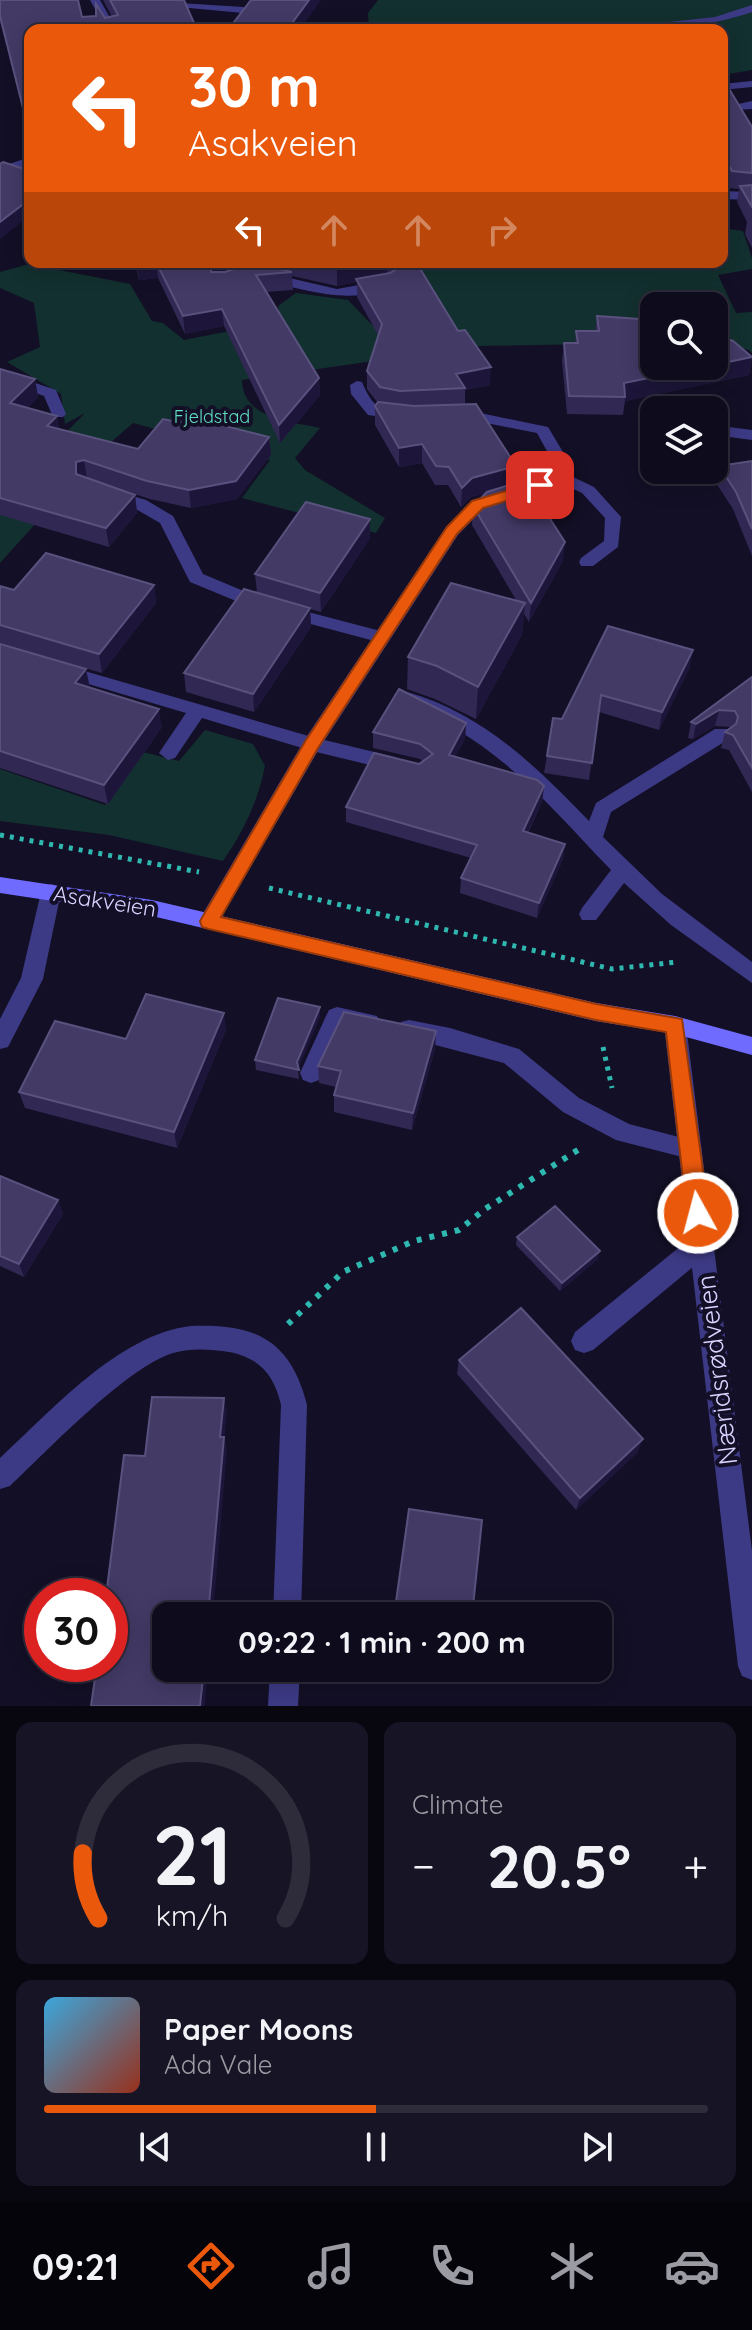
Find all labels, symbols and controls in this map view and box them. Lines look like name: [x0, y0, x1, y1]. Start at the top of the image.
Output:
text: 30 m: [188, 51, 320, 121]
icon: left: [56, 56, 160, 160]
text: Asakveien: [188, 120, 358, 165]
icon: left: [228, 208, 272, 252]
icon: ahead: [312, 208, 356, 252]
icon: ahead: [396, 208, 440, 252]
icon: right: [480, 208, 524, 252]
map controls: [640, 292, 728, 484]
button: search: [640, 292, 728, 380]
button: layers: [640, 396, 728, 484]
park label: Fjeldstad: [174, 405, 250, 428]
pin: [506, 451, 574, 519]
icon: arrive: [518, 463, 562, 507]
street label: Asakveien: [52, 879, 158, 923]
position arrow: [656, 1171, 740, 1255]
street label: Næridsrødveien: [688, 1273, 745, 1467]
speed limit sign: 30: [24, 1578, 128, 1682]
text: 09:22 · 1 min · 200 m: [238, 1623, 526, 1661]
text: Climate: [412, 1788, 503, 1821]
text: 21: [152, 1802, 232, 1906]
text: 20.5°: [487, 1828, 631, 1903]
text: −: [412, 1838, 435, 1893]
text: +: [683, 1838, 708, 1893]
text: km/h: [156, 1897, 228, 1933]
text: Paper Moons: [164, 2010, 353, 2048]
text: Ada Vale: [164, 2048, 273, 2081]
icon: previous: [133, 2125, 177, 2169]
icon: pause: [354, 2125, 398, 2169]
icon: next: [575, 2125, 619, 2169]
icon: directions: [183, 2238, 239, 2294]
icon: music: [303, 2238, 359, 2294]
icon: phone: [424, 2238, 480, 2294]
icon: climate: [544, 2238, 600, 2294]
icon: car: [664, 2238, 720, 2294]
text: 09:21: [32, 2244, 119, 2289]

